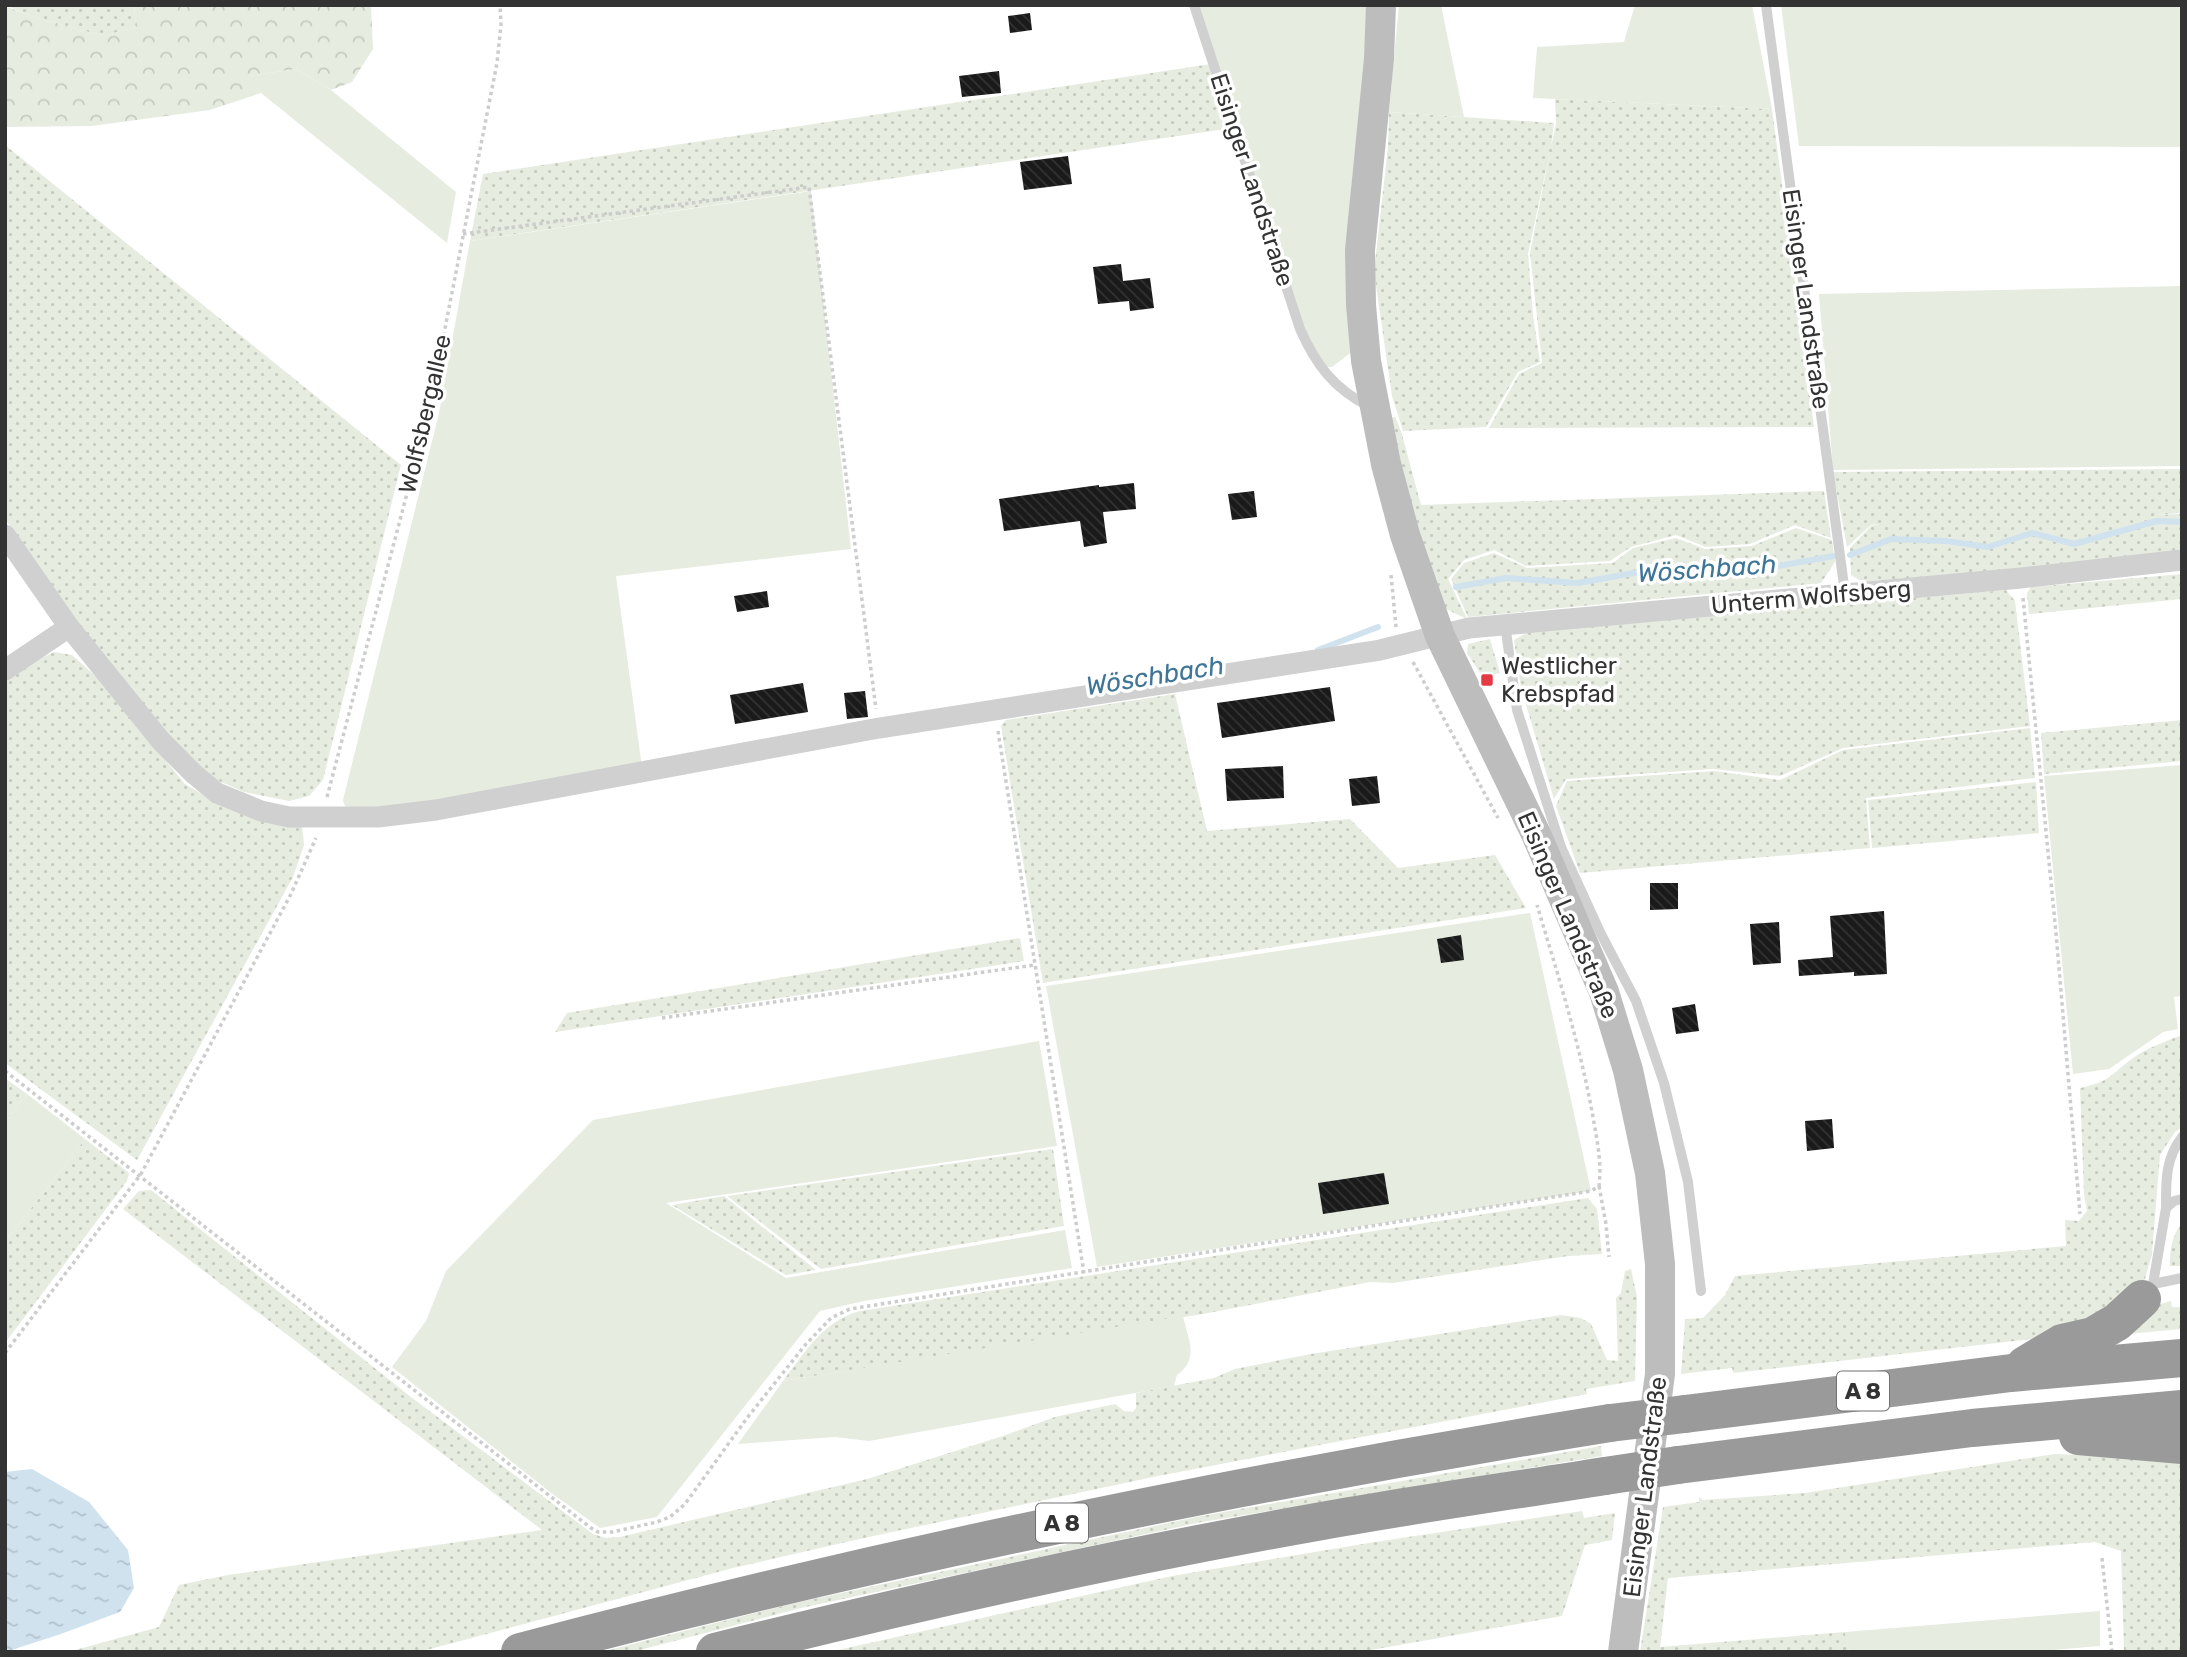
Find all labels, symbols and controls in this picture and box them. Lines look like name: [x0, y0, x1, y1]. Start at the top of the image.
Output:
street label: Eisinger Landstraße: [1204, 70, 1300, 290]
street label: Eisinger Landstraße: [1777, 187, 1835, 411]
street label: Wolfsbergallee: [393, 332, 457, 496]
water label: Wöschbach: [1636, 549, 1778, 589]
street label: Unterm Wolfsberg: [1710, 574, 1912, 620]
water label: Wöschbach: [1084, 650, 1226, 702]
place label: Westlicher Krebspfad: [1501, 652, 1617, 708]
marker: Westlicher Krebspfad: [1479, 672, 1495, 688]
street label: Eisinger Landstraße: [1512, 807, 1624, 1023]
road number: A 8: [1837, 1372, 1889, 1410]
street label: Eisinger Landstraße: [1618, 1375, 1672, 1599]
road number: A 8: [1036, 1504, 1088, 1542]

